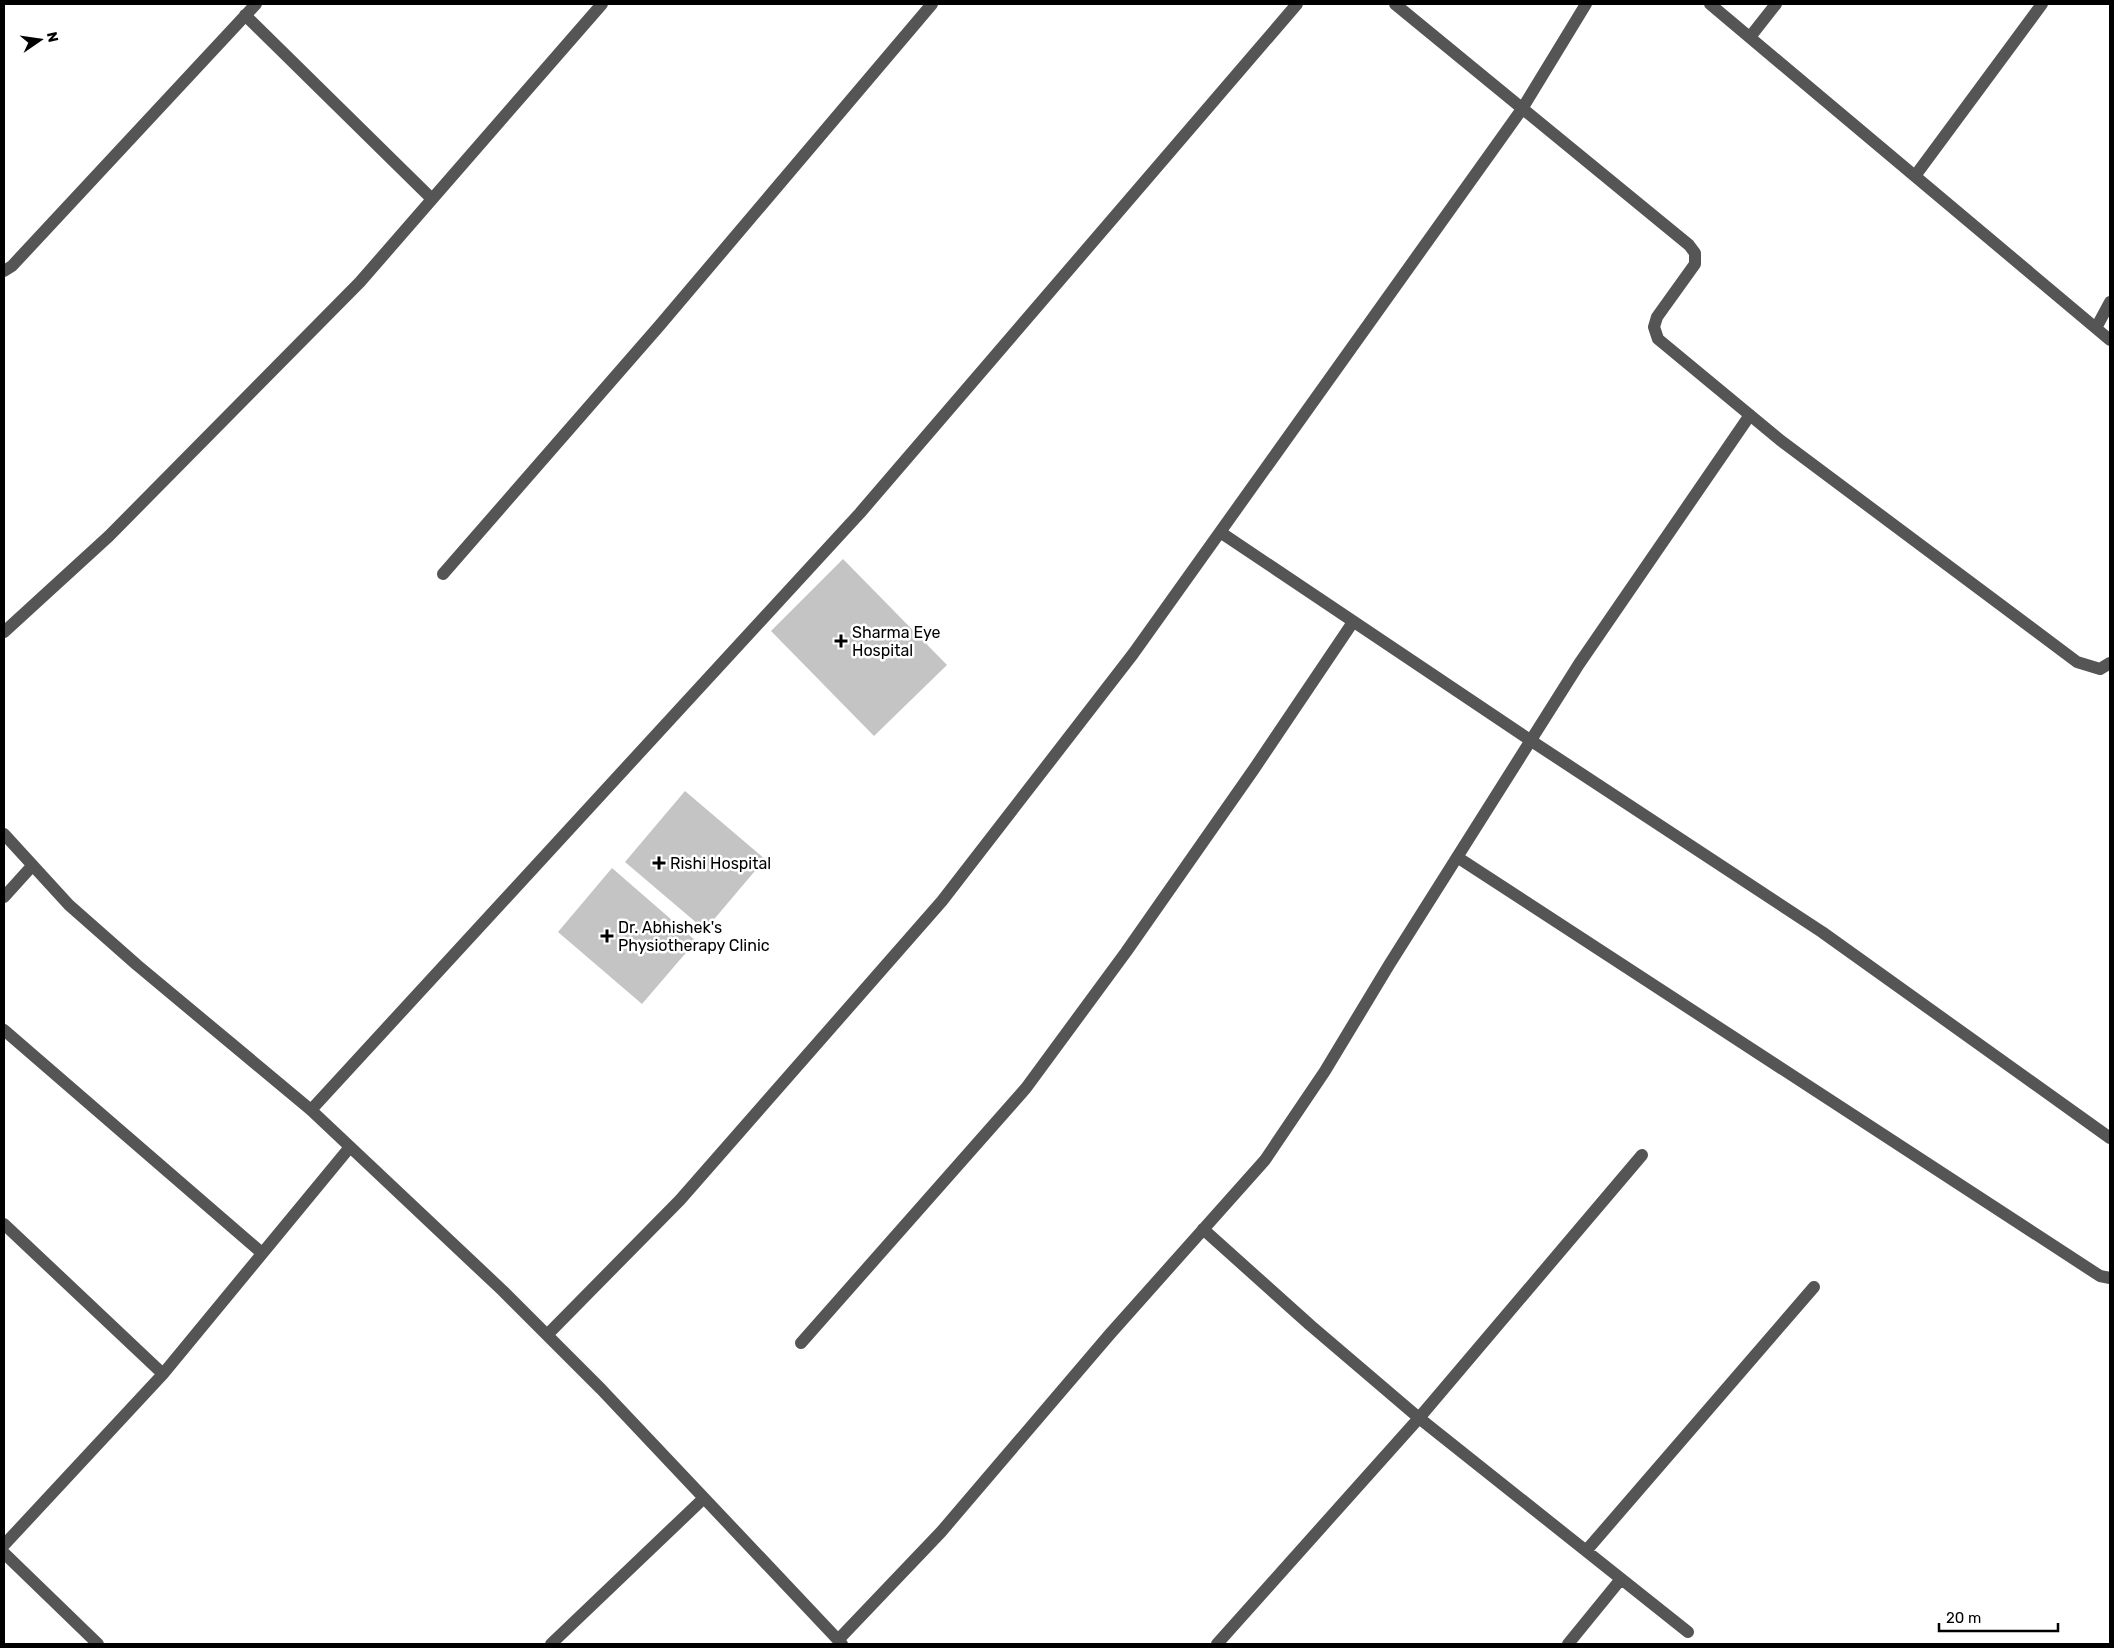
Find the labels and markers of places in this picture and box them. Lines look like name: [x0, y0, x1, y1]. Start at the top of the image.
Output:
place label: Sharma Eye Hospital: [852, 623, 941, 660]
marker: Sharma Eye Hospital: [834, 634, 848, 648]
place label: Rishi Hospital: [670, 854, 771, 873]
marker: Rishi Hospital: [652, 856, 666, 870]
place label: Dr. Abhishek's Physiotherapy Clinic: [618, 918, 770, 955]
marker: Dr. Abhishek's Physiotherapy Clinic: [600, 929, 614, 943]

